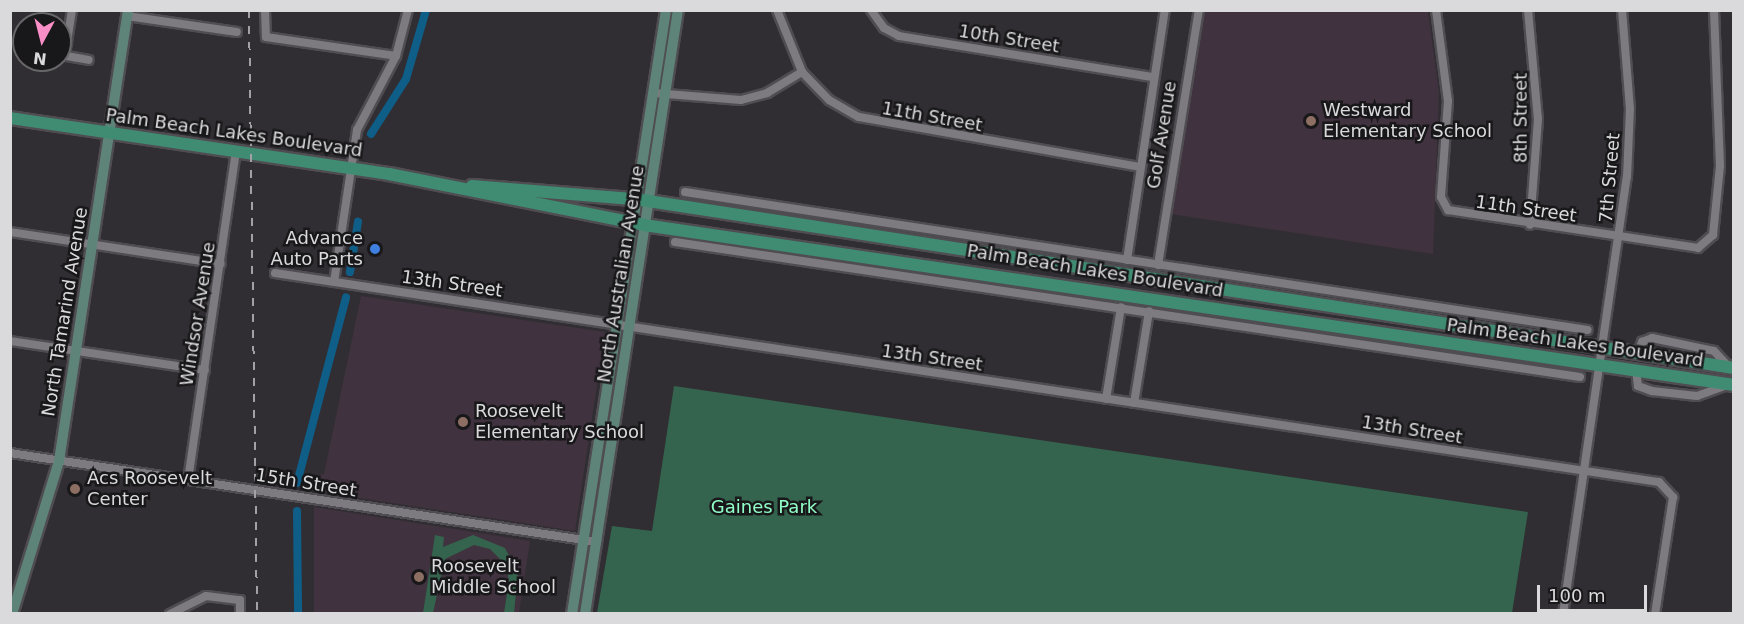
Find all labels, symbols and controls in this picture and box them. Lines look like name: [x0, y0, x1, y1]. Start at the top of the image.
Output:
north arrow: [12, 12, 72, 72]
street label: 10th Street: [957, 20, 1061, 58]
text: N: [32, 48, 48, 69]
street label: 8th Street: [1510, 73, 1532, 163]
street label: Golf Avenue: [1143, 80, 1181, 190]
street label: 11th Street: [880, 98, 984, 136]
place label: Westward Elementary School: [1323, 100, 1492, 142]
street label: Palm Beach Lakes Boulevard: [104, 104, 364, 162]
marker: Westward Elementary School: [1304, 114, 1318, 128]
street label: 7th Street: [1595, 132, 1625, 224]
street label: North Australian Avenue: [593, 164, 649, 384]
street label: 11th Street: [1474, 191, 1578, 227]
street label: North Tamarind Avenue: [38, 206, 92, 418]
place label: Advance Auto Parts: [271, 228, 363, 270]
street label: Windsor Avenue: [176, 240, 220, 388]
street label: Palm Beach Lakes Boulevard: [965, 240, 1225, 302]
marker: Advance Auto Parts: [368, 242, 382, 256]
street label: 13th Street: [400, 266, 504, 302]
street label: Palm Beach Lakes Boulevard: [1445, 314, 1705, 372]
street label: 13th Street: [880, 340, 984, 376]
place label: Roosevelt Elementary School: [475, 401, 644, 444]
street label: 13th Street: [1360, 411, 1464, 449]
marker: Roosevelt Elementary School: [456, 415, 470, 429]
street label: 15th Street: [254, 464, 358, 502]
place label: Acs Roosevelt Center: [87, 468, 212, 510]
marker: Acs Roosevelt Center: [68, 482, 82, 496]
park label: Gaines Park: [711, 496, 817, 518]
place label: Roosevelt Middle School: [431, 556, 556, 598]
marker: Roosevelt Middle School: [412, 570, 426, 584]
scale bar: [1540, 573, 1650, 611]
text: 100 m: [1548, 585, 1606, 606]

